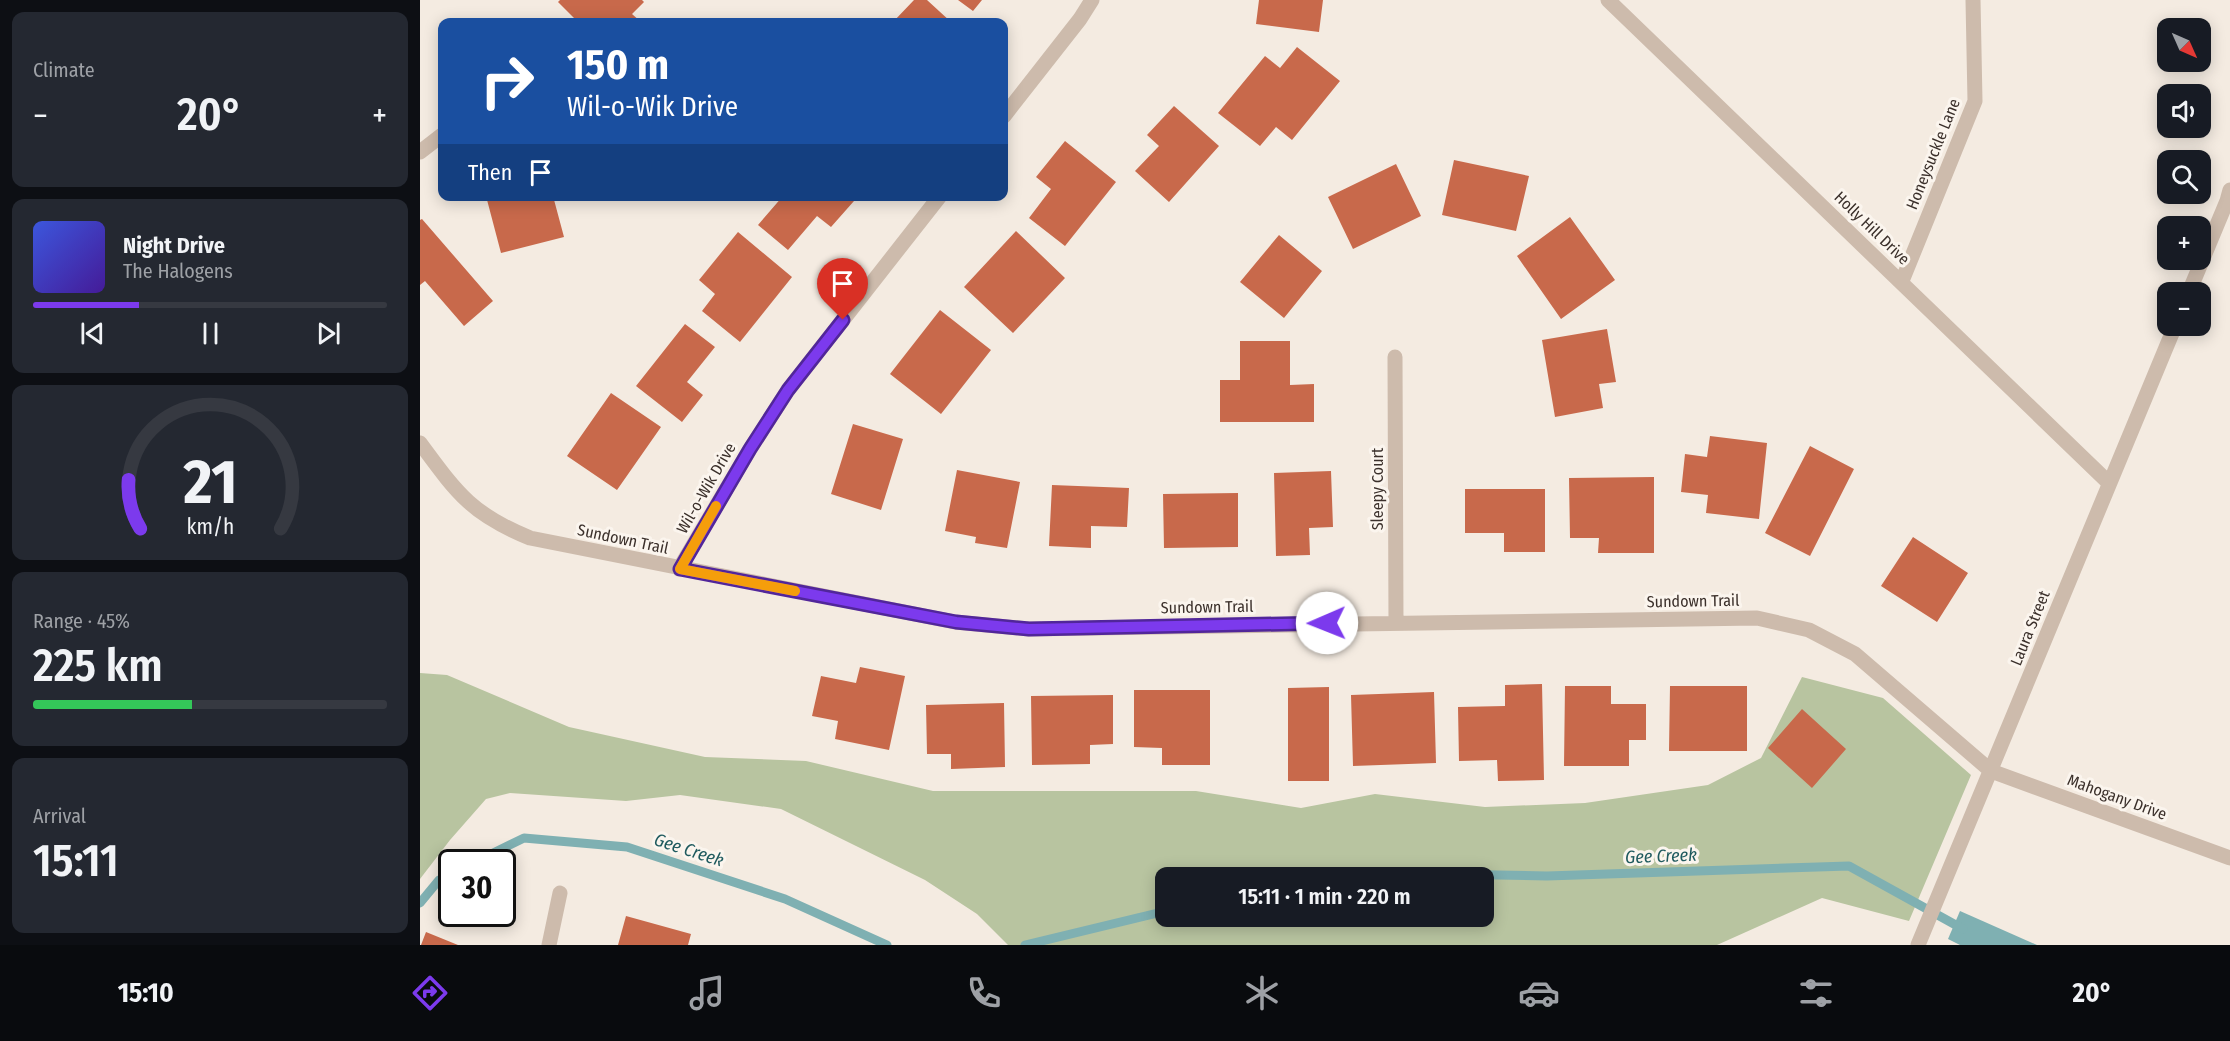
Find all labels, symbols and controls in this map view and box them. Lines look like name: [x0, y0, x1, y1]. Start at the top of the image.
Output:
north arrow: [2157, 18, 2211, 72]
map controls: [2157, 18, 2211, 336]
text: 150 m: [567, 40, 669, 90]
icon: right: [468, 42, 546, 120]
text: Climate: [33, 58, 95, 82]
button: sound: [2157, 84, 2211, 138]
text: 20°: [177, 88, 243, 142]
text: Wil-o-Wik Drive: [567, 91, 738, 123]
text: −: [33, 96, 48, 136]
text: +: [372, 96, 387, 136]
street label: Honeysuckle Lane: [1902, 96, 1964, 212]
button: search: [2157, 150, 2211, 204]
icon: arrive: [524, 156, 557, 189]
text: Then: [468, 159, 512, 186]
street label: Holly Hill Drive: [1830, 187, 1914, 269]
button: +: [2157, 216, 2211, 270]
text: Night Drive: [123, 232, 225, 259]
pin: [817, 258, 868, 320]
text: The Halogens: [123, 259, 233, 283]
icon: arrive: [826, 267, 859, 300]
button: −: [2157, 282, 2211, 336]
icon: previous: [76, 317, 109, 350]
icon: pause: [194, 317, 227, 350]
icon: next: [312, 317, 345, 350]
street label: Wil-o-Wik Drive: [672, 439, 740, 537]
text: 21: [182, 446, 237, 521]
street label: Sleepy Court: [1368, 447, 1387, 530]
text: km/h: [186, 515, 234, 541]
street label: Sundown Trail: [576, 520, 670, 558]
street label: Laura Street: [2006, 587, 2054, 668]
position arrow: [1295, 591, 1359, 655]
street label: Sundown Trail: [1647, 591, 1739, 611]
street label: Sundown Trail: [1161, 597, 1253, 617]
text: Range · 45%: [33, 609, 130, 633]
text: 225 km: [33, 639, 163, 693]
street label: Mahogany Drive: [2065, 770, 2169, 824]
text: Arrival: [33, 804, 86, 828]
water label: Gee Creek: [651, 828, 727, 872]
text: 15:11: [33, 834, 119, 888]
water label: Gee Creek: [1625, 844, 1697, 868]
speed limit sign: 30: [438, 849, 516, 927]
text: 15:11 · 1 min · 220 m: [1238, 883, 1411, 910]
icon: directions: [409, 972, 451, 1014]
icon: music: [686, 972, 728, 1014]
icon: phone: [963, 972, 1005, 1014]
icon: climate: [1241, 972, 1283, 1014]
icon: car: [1518, 972, 1560, 1014]
icon: filters: [1795, 972, 1837, 1014]
text: 15:10: [118, 977, 174, 1009]
text: 20°: [2072, 977, 2112, 1009]

